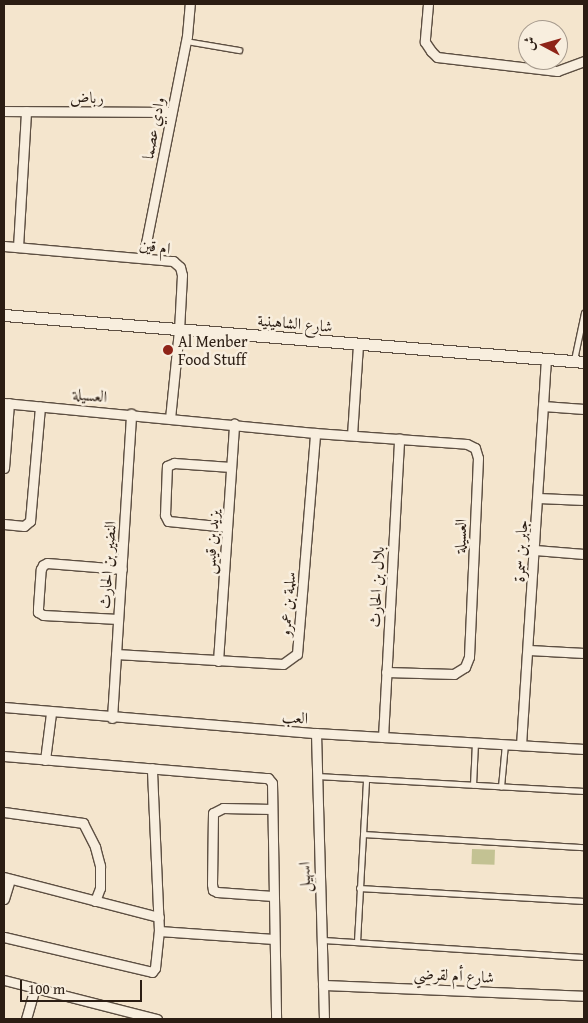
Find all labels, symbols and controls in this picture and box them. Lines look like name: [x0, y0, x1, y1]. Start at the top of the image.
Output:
north arrow: [518, 20, 568, 70]
text: ش: [518, 36, 540, 51]
street label: رباض: [70, 87, 104, 107]
street label: وادي عصما: [138, 95, 168, 161]
street label: ام قين: [138, 234, 172, 258]
street label: شارع الشاهينية: [257, 310, 333, 336]
place label: Al Menber Food Stuff: [178, 331, 248, 369]
marker: Al Menber Food Stuff: [162, 344, 174, 356]
street label: العسيلة: [72, 384, 108, 406]
street label: يزيد بن قيس: [199, 509, 223, 575]
street label: العسيلة: [450, 518, 470, 554]
street label: جابر بن سمرة: [509, 519, 531, 583]
street label: النضير بن الحارث: [94, 520, 120, 610]
street label: بلال بن الحارث: [364, 546, 388, 628]
street label: سلمة بن عمرو: [275, 571, 299, 637]
street label: العب: [281, 707, 309, 727]
street label: اسهيل: [294, 862, 314, 892]
street label: شارع أم لقرضي: [413, 963, 495, 987]
scale bar: [22, 970, 145, 1002]
text: 100 m: [28, 978, 65, 999]

